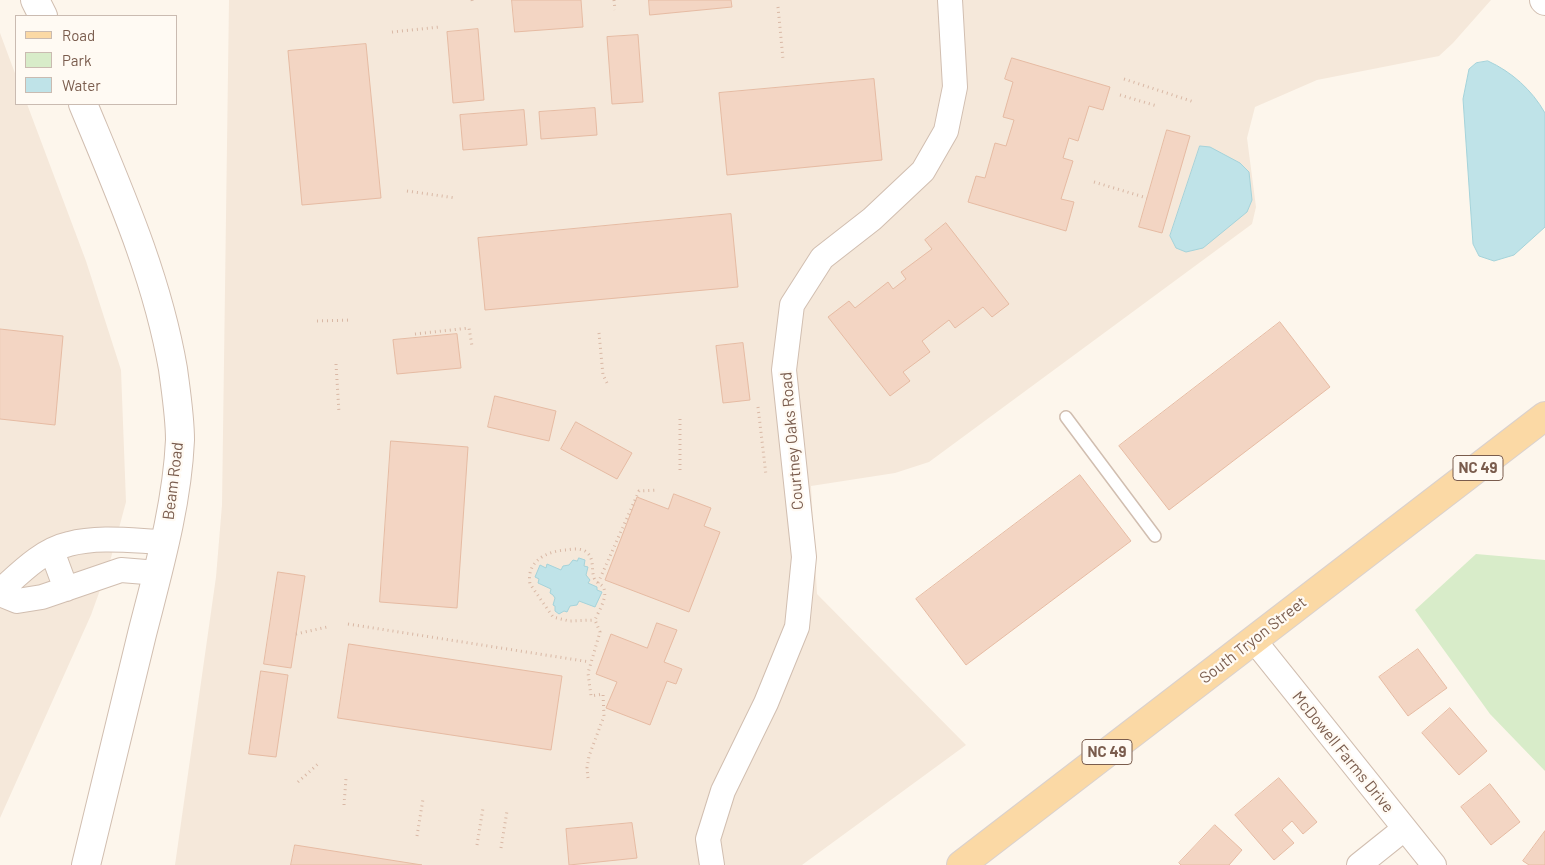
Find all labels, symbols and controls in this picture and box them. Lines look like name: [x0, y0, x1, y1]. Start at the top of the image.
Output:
legend: [15, 15, 178, 105]
text: Road: [62, 26, 95, 44]
text: Park: [62, 51, 91, 69]
text: Water: [62, 76, 101, 94]
street label: Courtney Oaks Road: [776, 371, 808, 511]
street label: Beam Road: [159, 441, 187, 521]
road number: NC 49: [1453, 456, 1503, 480]
street label: South Tryon Street: [1196, 592, 1310, 688]
street label: McDowell Farms Drive: [1288, 687, 1398, 817]
road number: NC 49: [1082, 740, 1132, 764]

